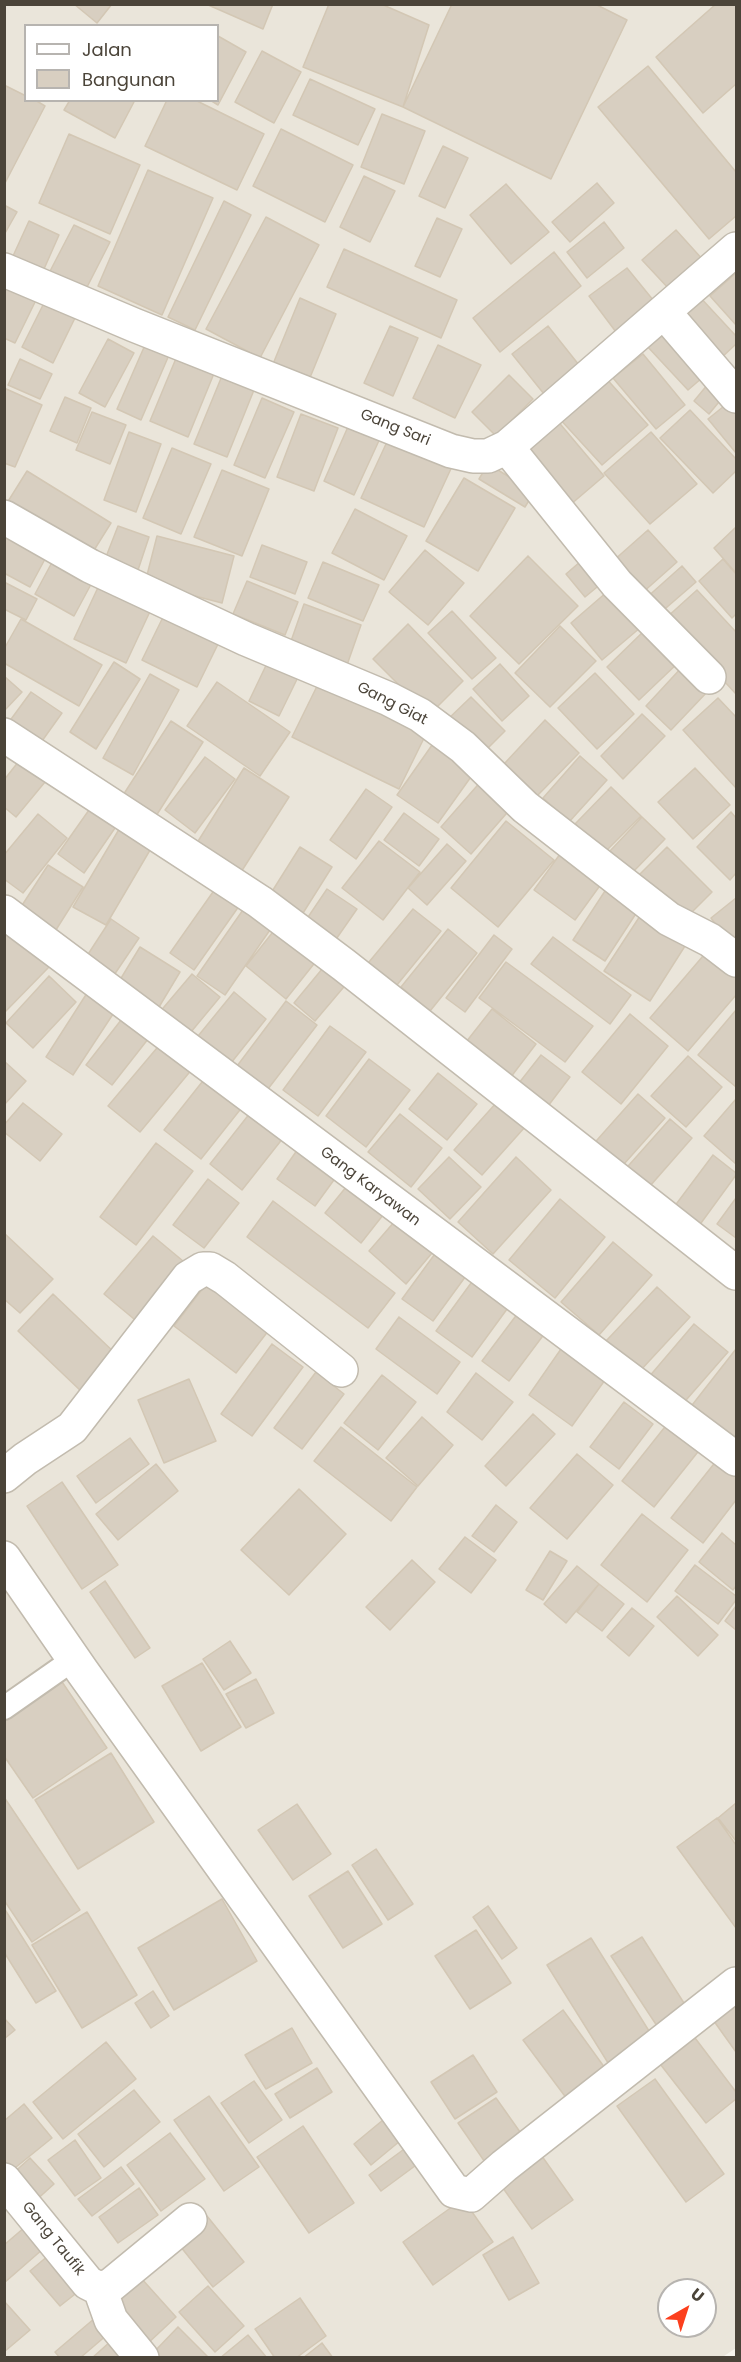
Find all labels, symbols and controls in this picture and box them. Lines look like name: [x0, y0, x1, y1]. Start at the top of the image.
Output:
legend: [24, 24, 219, 102]
text: Jalan: [82, 37, 132, 62]
text: Bangunan: [82, 67, 176, 92]
street label: Gang Sari: [357, 406, 433, 450]
street label: Gang Giat: [354, 679, 430, 729]
street label: Gang Karyawan: [316, 1143, 424, 1231]
street label: Gang Taufik: [18, 2198, 88, 2280]
north arrow: [657, 2278, 717, 2338]
text: U: [686, 2283, 709, 2308]

